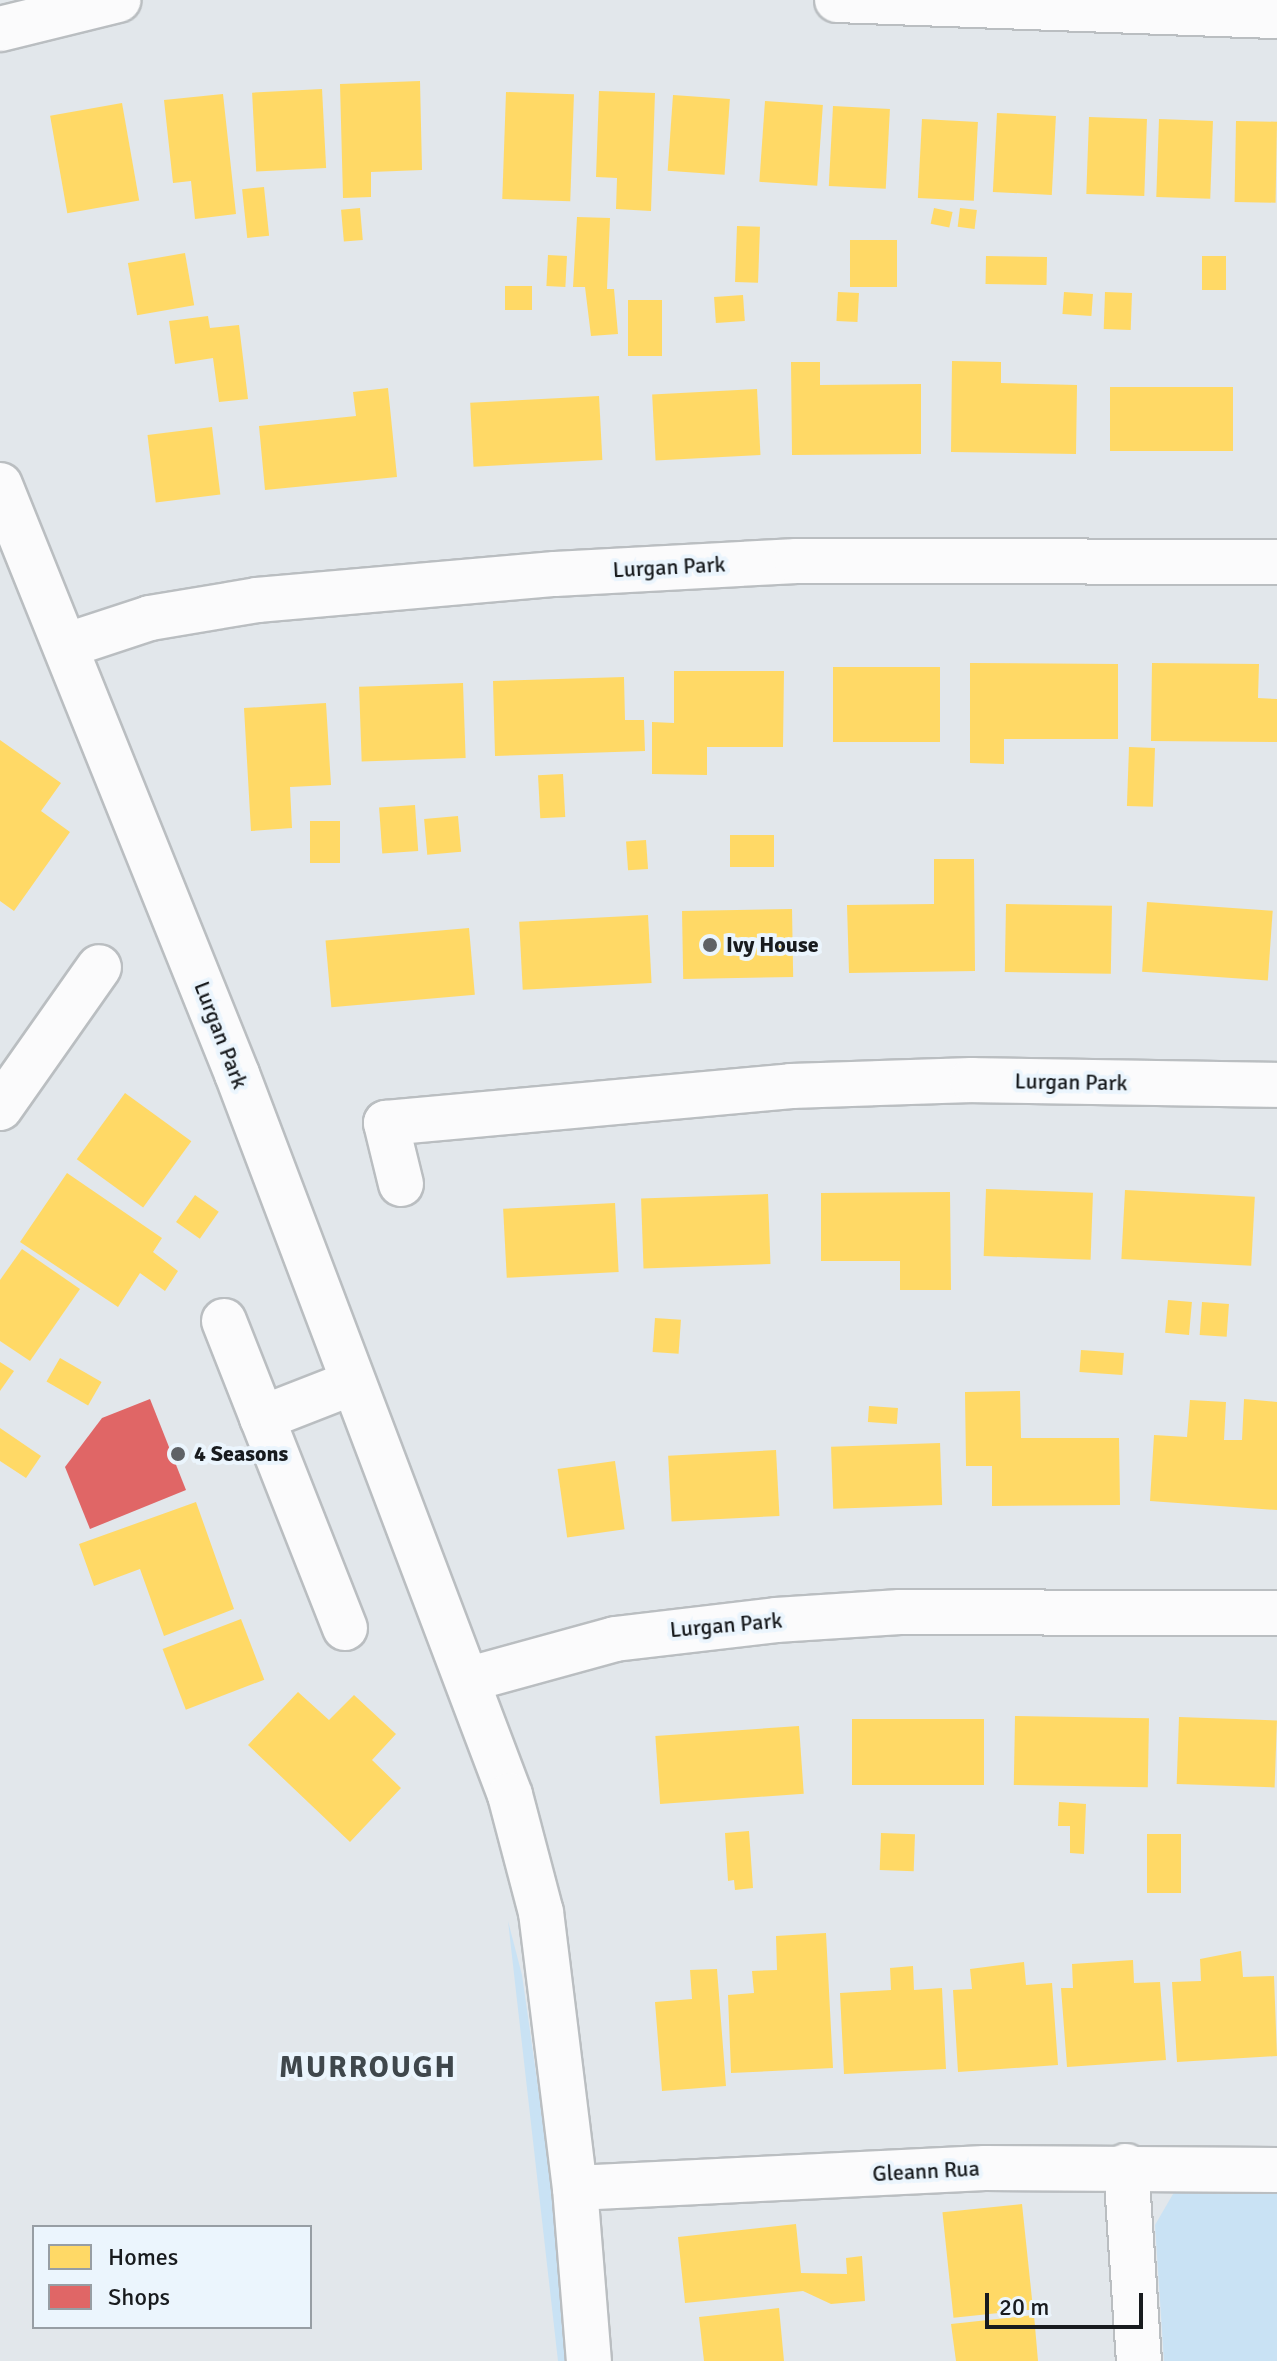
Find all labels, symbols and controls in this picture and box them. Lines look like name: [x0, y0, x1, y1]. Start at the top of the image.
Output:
street label: Lurgan Park: [612, 551, 726, 583]
place label: Ivy House: [726, 932, 819, 958]
marker: Ivy House: [701, 936, 719, 954]
street label: Lurgan Park: [188, 978, 254, 1092]
street label: Lurgan Park: [1014, 1068, 1128, 1096]
place label: 4 Seasons: [194, 1441, 288, 1467]
marker: 4 Seasons: [169, 1445, 187, 1463]
street label: Lurgan Park: [669, 1607, 783, 1643]
district label: MURROUGH: [279, 2050, 457, 2086]
street label: Gleann Rua: [872, 2155, 980, 2187]
legend: [32, 2225, 312, 2329]
text: Homes: [108, 2242, 178, 2272]
scale bar: [989, 2277, 1147, 2327]
text: Shops: [108, 2282, 170, 2312]
text: 20 m: [999, 2292, 1049, 2322]

